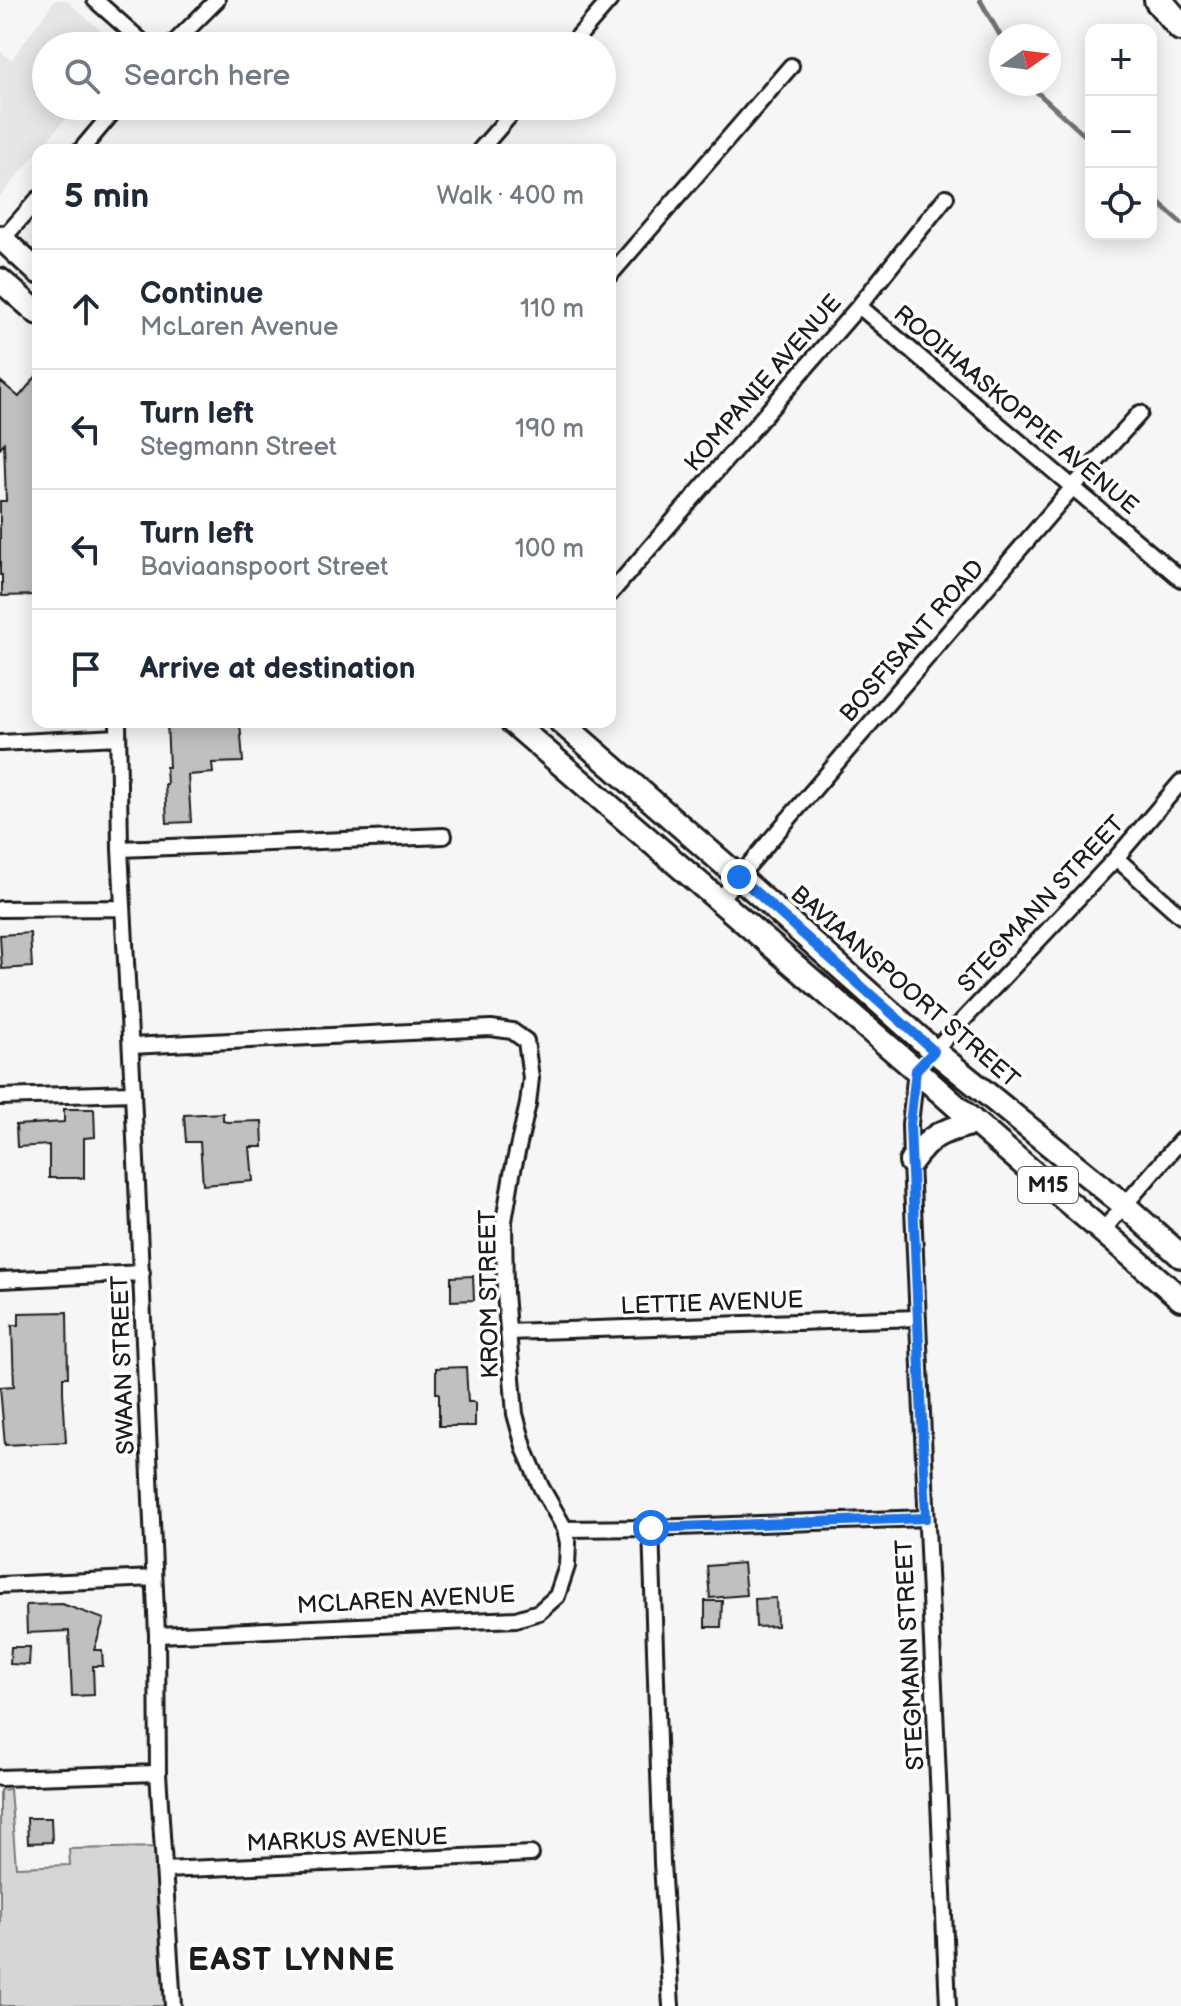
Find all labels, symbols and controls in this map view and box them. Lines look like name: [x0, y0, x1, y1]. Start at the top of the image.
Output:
north arrow: [989, 24, 1061, 96]
map controls: [1085, 24, 1157, 240]
button: +: [1085, 24, 1157, 96]
search box: [32, 32, 616, 120]
icon: search: [60, 54, 104, 98]
text: Search here: [124, 58, 290, 94]
button: −: [1085, 96, 1157, 168]
button: locate: [1085, 168, 1157, 240]
text: 5 min: [64, 176, 149, 217]
text: Walk · 400 m: [437, 181, 584, 212]
text: Continue: [140, 276, 263, 312]
icon: ahead: [64, 287, 108, 331]
street label: KOMPANIE AVENUE: [678, 289, 848, 477]
text: 110 m: [520, 294, 584, 325]
street label: ROOIHAASKOPPIE AVENUE: [888, 299, 1144, 521]
text: McLaren Avenue: [140, 312, 338, 343]
text: Turn left: [140, 396, 254, 432]
icon: left: [64, 407, 108, 451]
text: 190 m: [515, 414, 584, 445]
text: Stegmann Street: [140, 432, 337, 463]
text: Turn left: [140, 516, 254, 552]
icon: left: [64, 527, 108, 571]
text: 100 m: [515, 534, 584, 565]
text: Baviaanspoort Street: [140, 552, 388, 583]
street label: BOSFISANT ROAD: [834, 554, 990, 728]
icon: arrive: [64, 647, 108, 691]
text: Arrive at destination: [140, 651, 416, 687]
street label: STEGMANN STREET: [952, 809, 1131, 998]
route end: [721, 859, 757, 895]
street label: BAVIAANSPOORT STREET: [785, 880, 1026, 1095]
road number: M15: [1018, 1167, 1078, 1203]
street label: KROM STREET: [473, 1209, 505, 1379]
street label: SWAAN STREET: [105, 1274, 141, 1455]
street label: LETTIE AVENUE: [620, 1285, 804, 1321]
route start: [633, 1510, 669, 1546]
street label: STEGMANN STREET: [889, 1538, 931, 1771]
street label: MCLAREN AVENUE: [296, 1580, 516, 1620]
street label: MARKUS AVENUE: [246, 1822, 448, 1858]
district label: EAST LYNNE: [188, 1941, 396, 1980]

